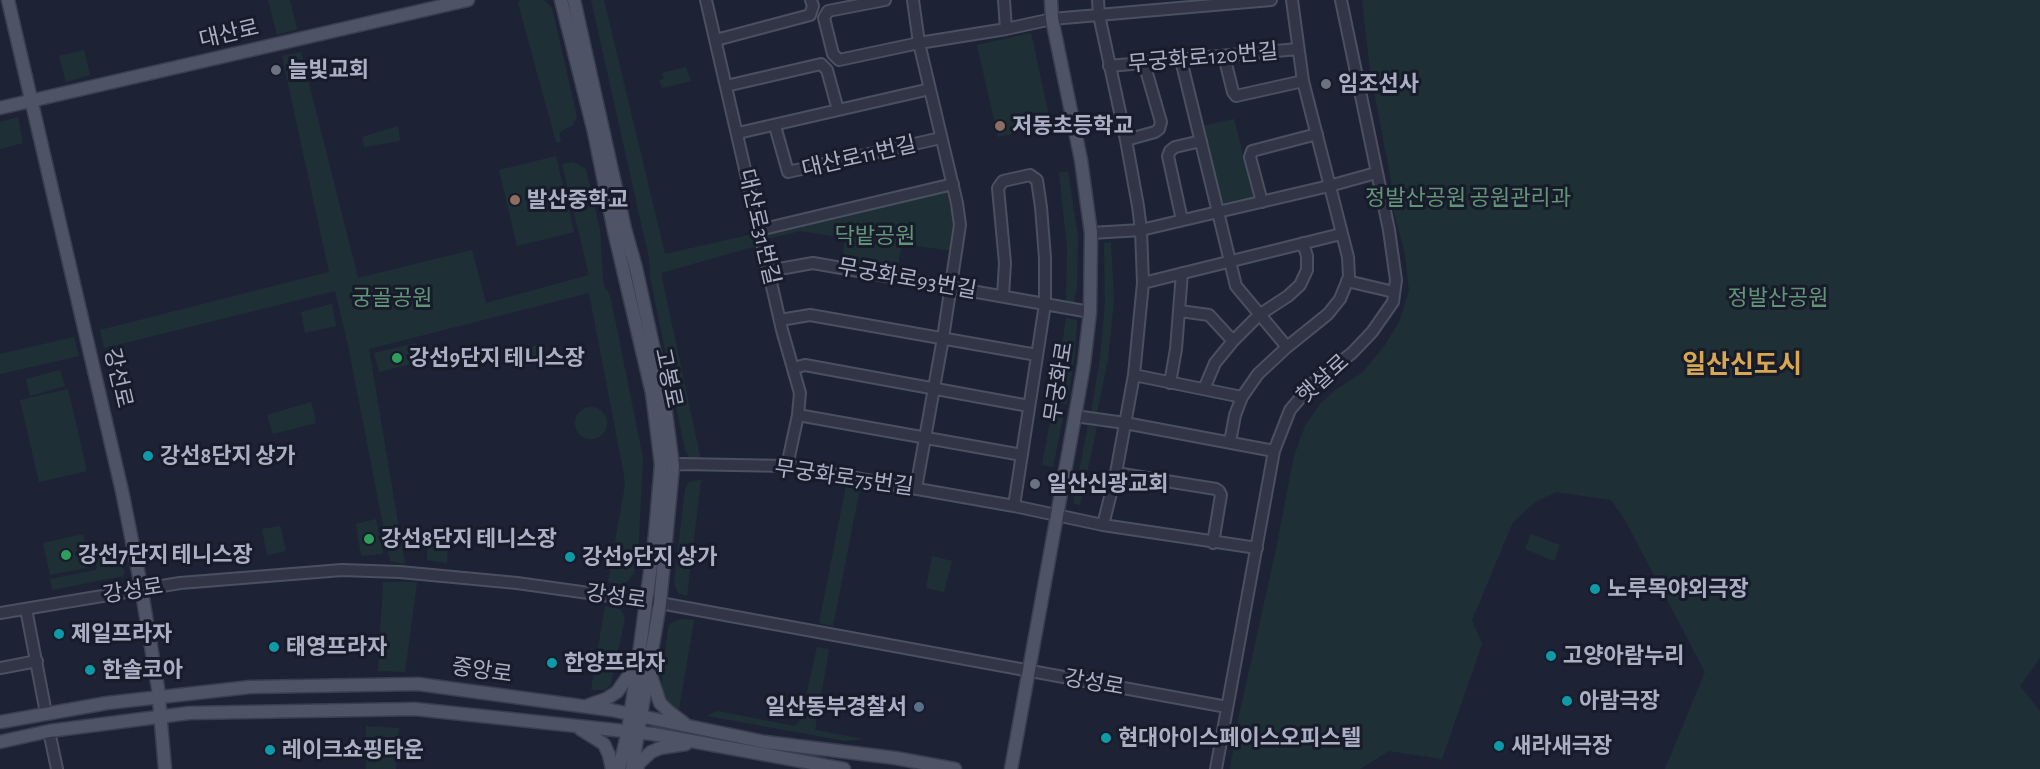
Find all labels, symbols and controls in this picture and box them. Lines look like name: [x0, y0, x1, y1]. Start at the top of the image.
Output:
street label: 대산로: [196, 14, 262, 54]
street label: 무궁화로120번길: [1127, 38, 1279, 78]
place label: 늘빛교회: [288, 57, 369, 83]
marker: 늘빛교회: [269, 63, 283, 77]
place label: 임조선사: [1338, 71, 1419, 97]
marker: 임조선사: [1319, 77, 1333, 91]
place label: 저동초등학교: [1012, 113, 1133, 139]
marker: 저동초등학교: [993, 119, 1007, 133]
street label: 대산로11번길: [799, 131, 919, 183]
street label: 대산로31번길: [733, 167, 785, 287]
park label: 정발산공원 공원관리과: [1365, 185, 1571, 211]
place label: 발산중학교: [527, 187, 628, 213]
marker: 발산중학교: [508, 193, 522, 207]
park label: 닥밭공원: [835, 223, 915, 249]
street label: 무궁화로93번길: [835, 254, 979, 304]
park label: 궁골공원: [352, 285, 432, 311]
park label: 정발산공원: [1727, 285, 1829, 311]
street label: 무궁화로: [1040, 340, 1078, 424]
street label: 강선로: [98, 345, 138, 411]
place label: 강선9단지 테니스장: [409, 345, 585, 371]
street label: 고봉로: [649, 346, 687, 410]
street label: 햇살로: [1292, 349, 1354, 409]
district label: 일산신도시: [1682, 349, 1802, 381]
marker: 강선9단지 테니스장: [390, 351, 404, 365]
place label: 강선8단지 상가: [160, 443, 296, 469]
marker: 강선8단지 상가: [141, 449, 155, 463]
street label: 무궁화로75번길: [773, 455, 915, 501]
place label: 일산신광교회: [1047, 471, 1168, 497]
marker: 일산신광교회: [1028, 477, 1042, 491]
place label: 강선8단지 테니스장: [381, 526, 557, 552]
marker: 강선8단지 테니스장: [362, 532, 376, 546]
place label: 강선7단지 테니스장: [78, 542, 253, 568]
place label: 강선9단지 상가: [582, 544, 717, 570]
marker: 강선7단지 테니스장: [59, 548, 73, 562]
marker: 강선9단지 상가: [563, 550, 577, 564]
street label: 강성로: [101, 573, 165, 609]
place label: 노루목야외극장: [1607, 576, 1749, 602]
street label: 강성로: [584, 580, 648, 614]
marker: 노루목야외극장: [1588, 582, 1602, 596]
place label: 제일프라자: [71, 621, 172, 647]
marker: 제일프라자: [52, 627, 66, 641]
place label: 태영프라자: [286, 634, 387, 660]
marker: 태영프라자: [267, 640, 281, 654]
place label: 고양아람누리: [1563, 643, 1684, 669]
marker: 고양아람누리: [1544, 649, 1558, 663]
place label: 한양프라자: [564, 650, 665, 676]
street label: 중앙로: [450, 654, 514, 688]
marker: 한양프라자: [545, 656, 559, 670]
place label: 한솔코아: [102, 657, 183, 683]
marker: 한솔코아: [83, 663, 97, 677]
street label: 강성로: [1062, 665, 1126, 701]
place label: 아람극장: [1579, 688, 1660, 714]
place label: 일산동부경찰서: [765, 694, 907, 720]
marker: 아람극장: [1560, 694, 1574, 708]
marker: 일산동부경찰서: [912, 700, 926, 714]
place label: 현대아이스페이스오피스텔: [1118, 725, 1361, 751]
marker: 현대아이스페이스오피스텔: [1099, 731, 1113, 745]
place label: 새라새극장: [1511, 733, 1612, 759]
place label: 레이크쇼핑타운: [282, 737, 424, 763]
marker: 새라새극장: [1492, 739, 1506, 753]
marker: 레이크쇼핑타운: [263, 743, 277, 757]

